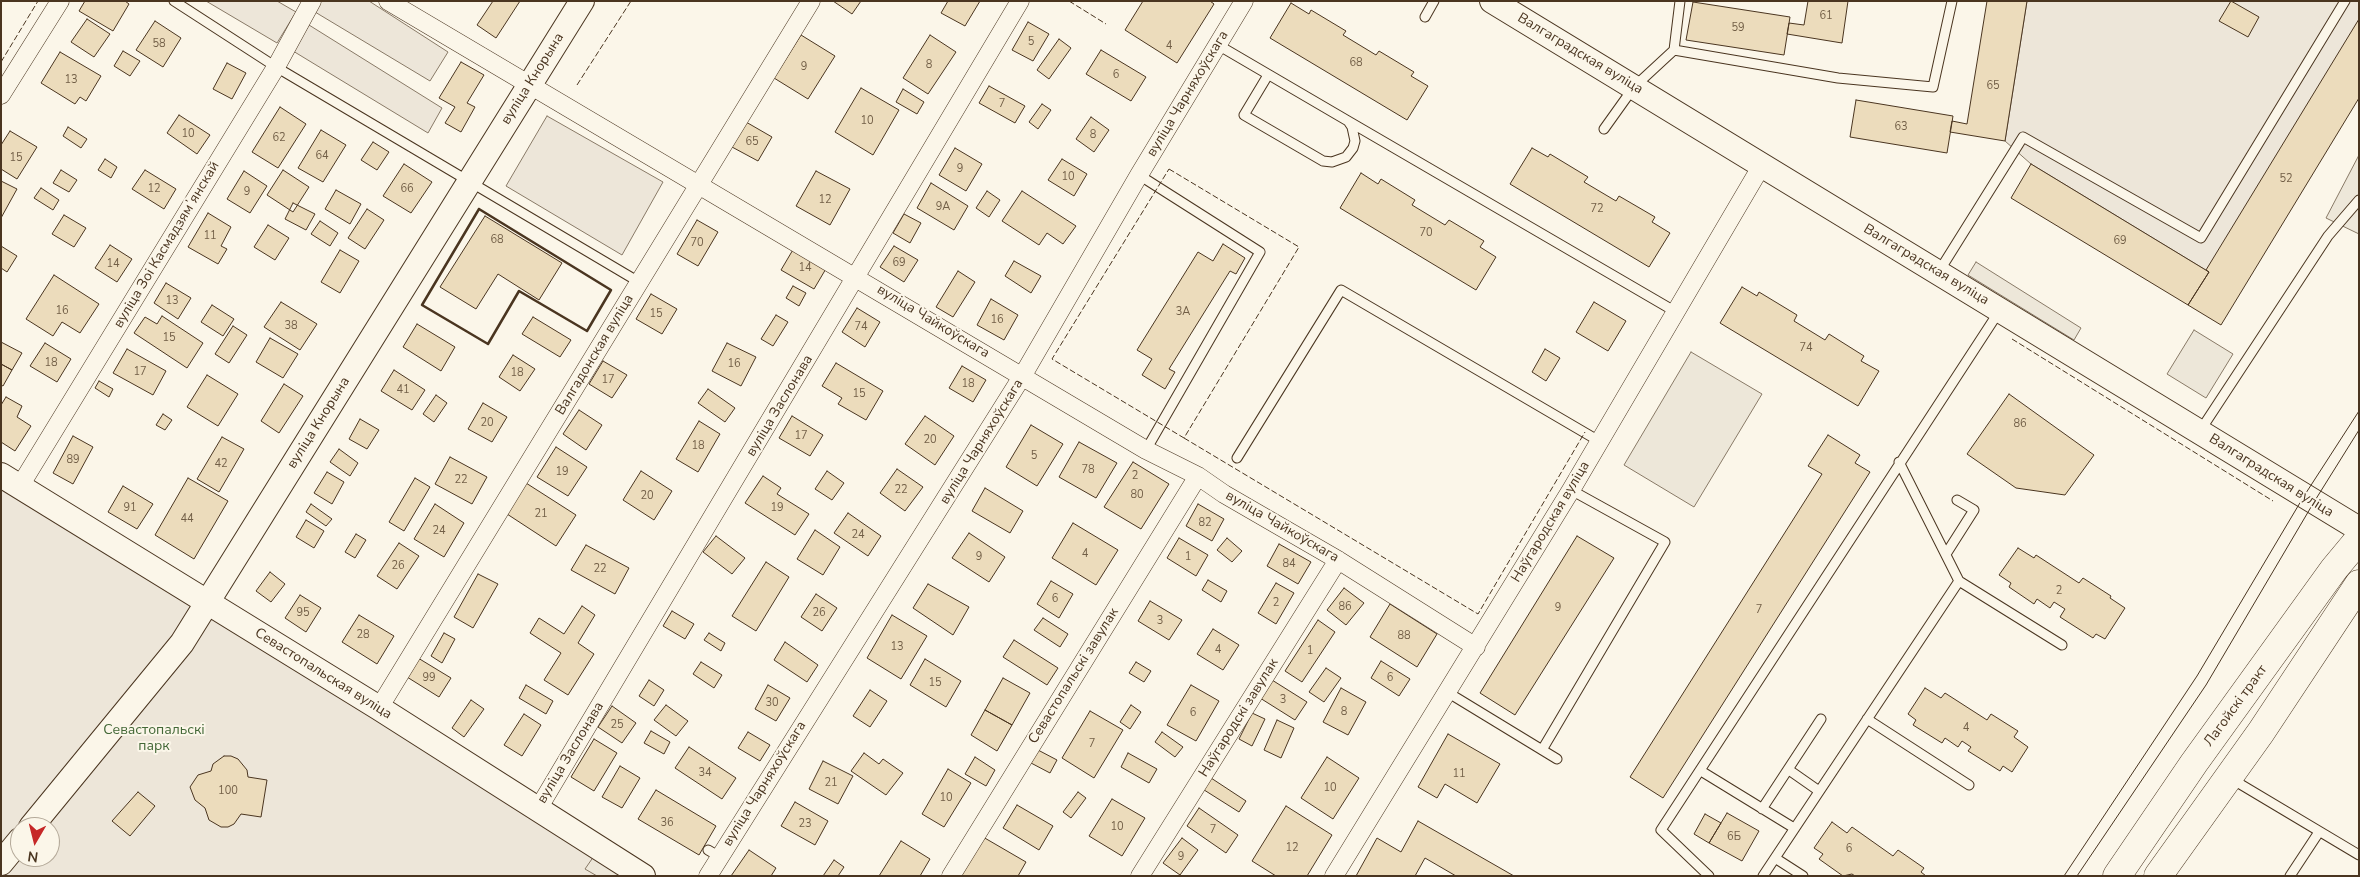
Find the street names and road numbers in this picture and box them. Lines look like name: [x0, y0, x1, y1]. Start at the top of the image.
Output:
street label: Валгаградская вуліца: [1514, 10, 1646, 98]
street label: вуліца Чарняхоўскага: [1144, 28, 1232, 160]
street label: вуліца Кнорына: [498, 30, 568, 128]
street label: вуліца Зоі Касмадзямʼянскай: [111, 159, 223, 331]
street label: Валгаградская вуліца: [1860, 221, 1992, 309]
street label: вуліца Чайкоўскага: [874, 282, 992, 362]
street label: Валгадонская вуліца: [552, 292, 638, 418]
street label: вуліца Заслонава: [743, 352, 817, 460]
street label: вуліца Кнорына: [284, 374, 354, 472]
street label: вуліца Чарняхоўскага: [937, 376, 1027, 508]
street label: Валгаградская вуліца: [2206, 431, 2336, 521]
street label: Наўгародская вуліца: [1508, 458, 1594, 586]
street label: вуліца Чайкоўскага: [1222, 488, 1342, 566]
street label: Севастопальскі завулак: [1025, 605, 1123, 747]
street label: Севастопальская вуліца: [251, 625, 395, 723]
street label: Наўгародскі завулак: [1196, 656, 1282, 780]
street label: Лагойскі тракт: [2201, 662, 2271, 750]
street label: вуліца Заслонава: [534, 699, 608, 807]
street label: вуліца Чарняхоўскага: [720, 718, 810, 850]

